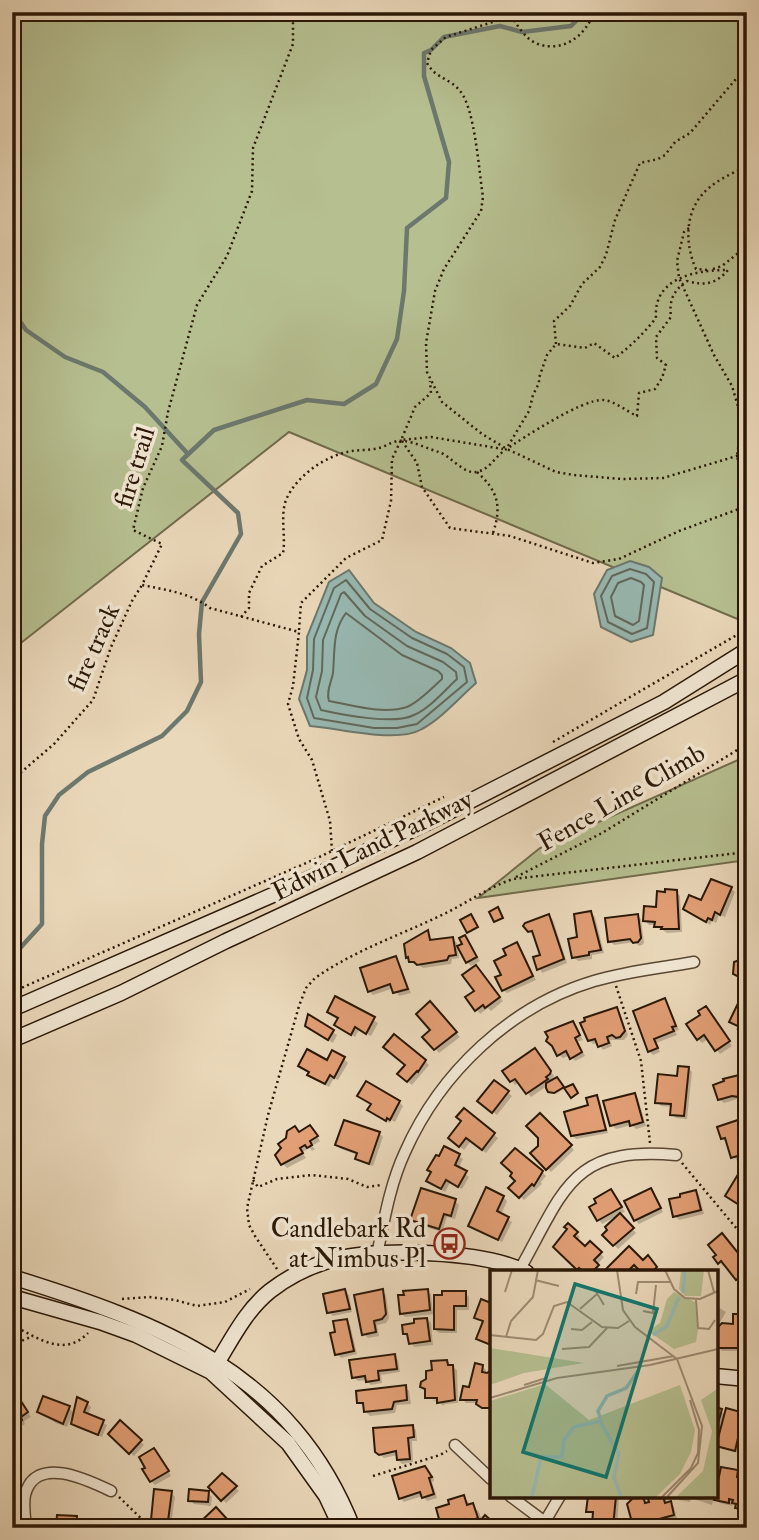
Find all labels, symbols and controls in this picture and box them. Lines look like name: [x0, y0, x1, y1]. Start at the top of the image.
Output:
street label: fire trail: [108, 423, 162, 511]
street label: fire track: [61, 598, 127, 696]
street label: Fence Line Climb: [532, 737, 711, 859]
street label: Edwin Land Parkway: [267, 783, 478, 908]
place label: Candlebark Rd at Nimbus Pl: [271, 1213, 426, 1275]
bus stop icon: Candlebark Rd at Nimbus Pl: [432, 1226, 466, 1260]
inset map: [490, 1270, 717, 1498]

